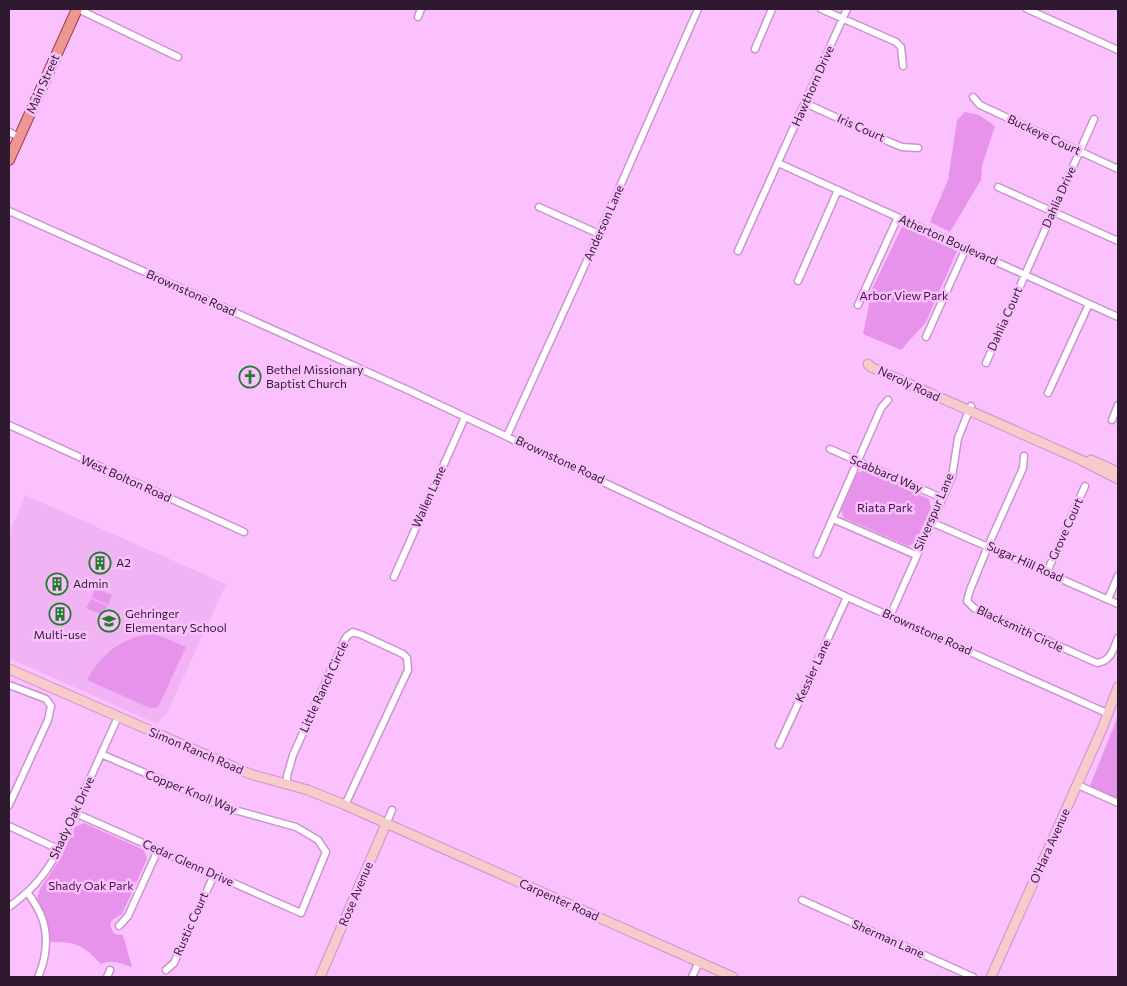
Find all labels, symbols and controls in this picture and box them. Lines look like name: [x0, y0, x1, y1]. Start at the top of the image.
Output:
street label: Hawthorn Drive: [788, 43, 836, 128]
street label: Main Street: [23, 52, 61, 116]
street label: Iris Court: [835, 110, 888, 144]
street label: Buckeye Court: [1006, 111, 1083, 157]
street label: Dahlia Drive: [1038, 164, 1078, 229]
street label: Anderson Lane: [580, 183, 626, 263]
street label: Atherton Boulevard: [897, 211, 1000, 267]
street label: Brownstone Road: [144, 266, 238, 318]
street label: Dahlia Court: [984, 284, 1024, 353]
park label: Arbor View Park: [860, 288, 949, 302]
place label: Bethel Missionary Baptist Church: [266, 362, 363, 390]
street label: Neroly Road: [876, 363, 943, 404]
church icon: Bethel Missionary Baptist Church: [238, 365, 262, 389]
street label: Brownstone Road: [514, 432, 607, 486]
street label: Scabbard Way: [848, 451, 925, 495]
street label: West Bolton Road: [79, 452, 174, 504]
street label: Wallen Lane: [408, 464, 448, 530]
street label: Silverspur Lane: [910, 471, 956, 552]
street label: Grove Court: [1045, 495, 1085, 562]
park label: Riata Park: [857, 500, 913, 514]
street label: Sugar Hill Road: [985, 538, 1066, 584]
building icon: A2: [88, 551, 112, 575]
place label: A2: [116, 555, 131, 569]
building icon: Admin: [45, 572, 69, 596]
place label: Admin: [73, 576, 108, 590]
building icon: Multi-use: [48, 602, 72, 626]
street label: Blacksmith Circle: [975, 602, 1066, 654]
street label: Brownstone Road: [880, 605, 974, 657]
place label: Gehringer Elementary School: [125, 606, 227, 634]
school or university icon: Gehringer Elementary School: [97, 609, 121, 633]
place label: Multi-use: [34, 627, 86, 641]
street label: Kessler Lane: [791, 637, 833, 704]
street label: Little Ranch Circle: [296, 639, 350, 734]
street label: Simon Ranch Road: [147, 724, 246, 776]
street label: Copper Knoll Way: [144, 766, 239, 816]
street label: Shady Oak Drive: [46, 774, 96, 861]
street label: O'Hara Avenue: [1026, 806, 1072, 885]
street label: Cedar Glenn Drive: [141, 836, 236, 888]
street label: Rose Avenue: [335, 859, 375, 928]
street label: Carpenter Road: [517, 875, 602, 923]
park label: Shady Oak Park: [48, 878, 134, 892]
street label: Rustic Court: [170, 890, 210, 958]
street label: Sherman Lane: [850, 916, 927, 960]

